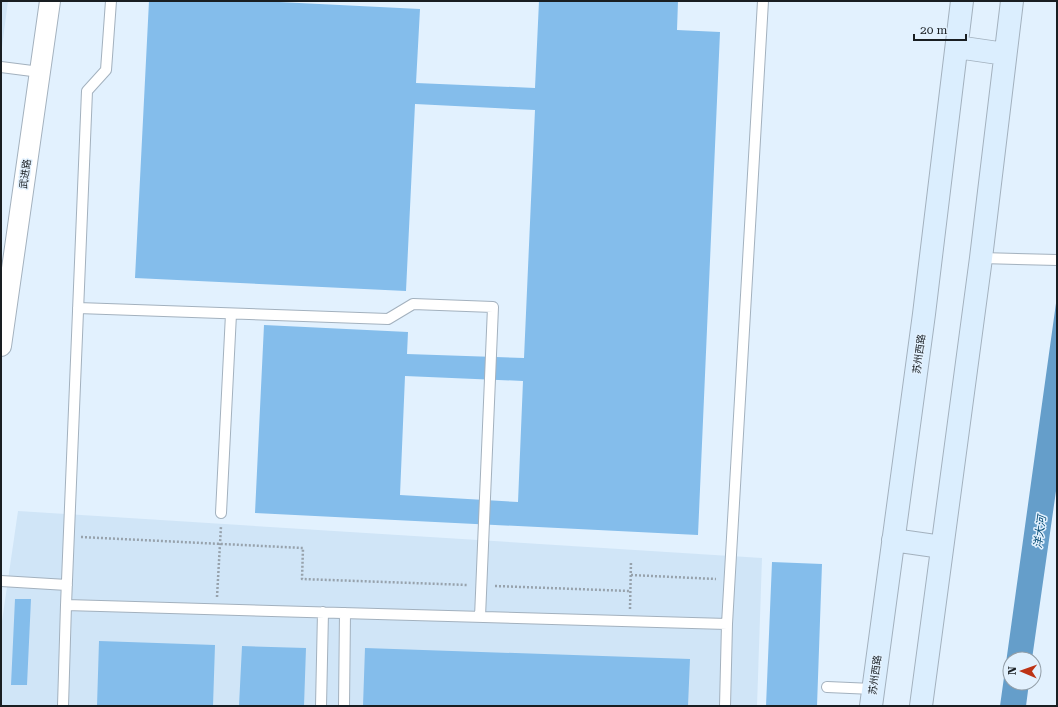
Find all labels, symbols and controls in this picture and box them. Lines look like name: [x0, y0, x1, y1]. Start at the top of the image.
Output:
scale bar: [914, 16, 966, 42]
text: 20 m: [920, 23, 947, 37]
street label: 武进路: [17, 158, 33, 190]
street label: 苏州西路: [911, 333, 927, 375]
water label: 洋大河: [1031, 513, 1049, 549]
north arrow: [1002, 651, 1042, 691]
street label: 苏州西路: [867, 654, 883, 696]
text: N: [1006, 666, 1019, 675]

